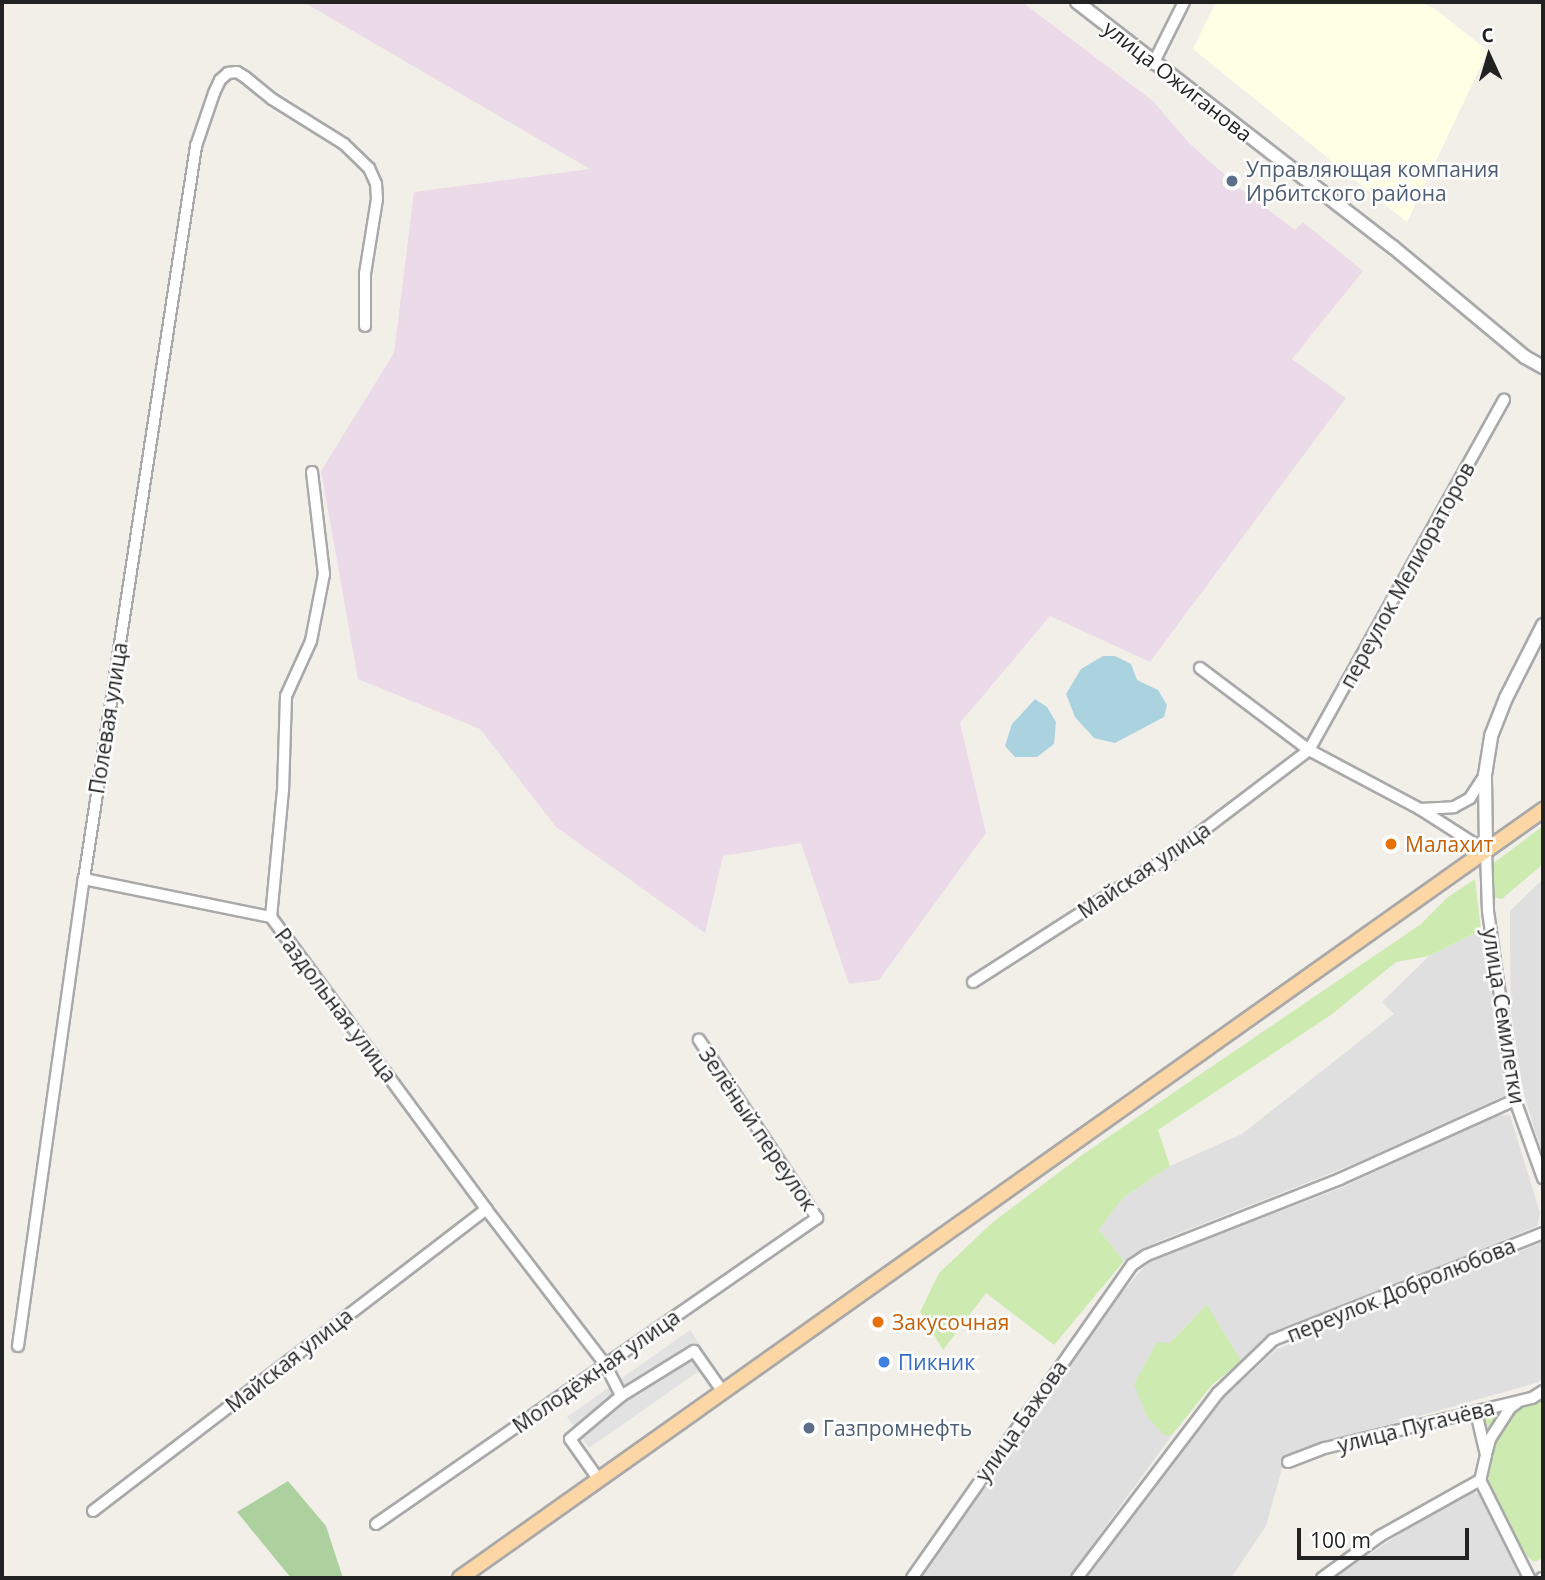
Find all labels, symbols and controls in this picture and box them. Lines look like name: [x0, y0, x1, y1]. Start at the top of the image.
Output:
street label: улица Ожиганова: [1099, 15, 1257, 147]
north arrow: [1454, 21, 1524, 91]
text: С: [1481, 22, 1494, 48]
place label: Управляющая компания Ирбитского района: [1246, 156, 1499, 206]
marker: Управляющая компания Ирбитского района: [1224, 173, 1240, 189]
street label: переулок Мелиораторов: [1334, 458, 1480, 692]
street label: Полевая улица: [84, 640, 132, 796]
street label: Майская улица: [1073, 816, 1215, 924]
place label: Малахит: [1405, 831, 1493, 857]
marker: Малахит: [1383, 836, 1399, 852]
street label: Раздольная улица: [270, 923, 402, 1087]
street label: улица Семилетки: [1478, 926, 1530, 1106]
street label: Зелёный переулок: [694, 1043, 822, 1215]
street label: переулок Добролюбова: [1283, 1233, 1519, 1347]
street label: Майская улица: [220, 1303, 358, 1417]
street label: Молодёжная улица: [508, 1304, 684, 1438]
place label: Закусочная: [892, 1309, 1009, 1335]
marker: Закусочная: [870, 1314, 886, 1330]
place label: Пикник: [898, 1349, 975, 1375]
marker: Пикник: [876, 1354, 892, 1370]
street label: улица Бажова: [970, 1355, 1072, 1487]
street label: улица Пугачёва: [1335, 1394, 1497, 1458]
place label: Газпромнефть: [823, 1415, 972, 1441]
marker: Газпромнефть: [801, 1420, 817, 1436]
scale bar: [1300, 1514, 1472, 1558]
text: 100 m: [1310, 1526, 1371, 1554]

